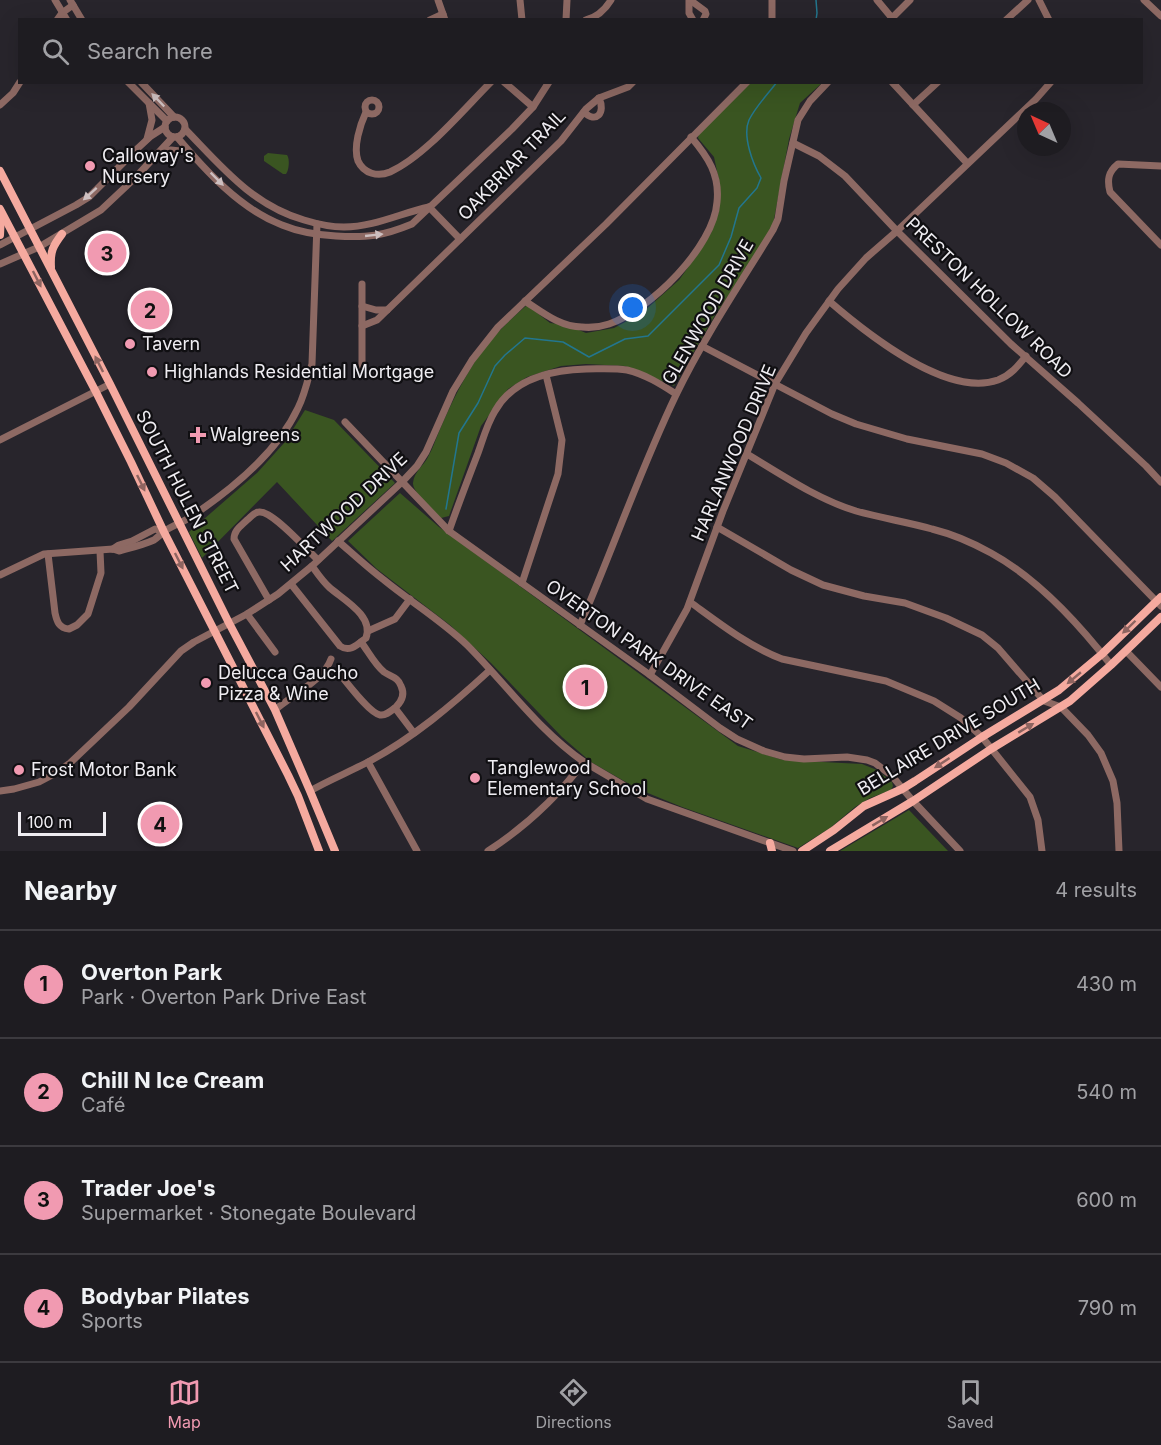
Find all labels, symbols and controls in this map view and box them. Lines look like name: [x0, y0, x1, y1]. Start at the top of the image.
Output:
search box: [18, 18, 1143, 84]
icon: search: [39, 35, 72, 68]
text: Search here: [87, 38, 213, 64]
one-way arrow: [151, 93, 165, 107]
north arrow: [1017, 102, 1071, 156]
street label: OAKBRIAR TRAIL: [454, 105, 570, 224]
place label: Calloway's Nursery: [102, 145, 194, 187]
marker: Calloway's Nursery: [83, 159, 97, 173]
one-way arrow: [210, 172, 224, 187]
one-way arrow: [83, 187, 98, 201]
street label: PRESTON HOLLOW ROAD: [902, 213, 1077, 383]
pin: 3: [88, 230, 126, 276]
one-way arrow: [365, 230, 384, 240]
street label: GLENWOOD DRIVE: [657, 236, 758, 388]
one-way arrow: [32, 270, 42, 287]
pin: 2: [130, 288, 170, 332]
your location: [618, 293, 647, 322]
place label: Tavern: [142, 333, 200, 354]
marker: Tavern: [123, 337, 137, 351]
one-way arrow: [94, 355, 104, 372]
place label: Highlands Residential Mortgage: [164, 361, 434, 382]
street label: HARLANWOOD DRIVE: [687, 361, 780, 544]
marker: Highlands Residential Mortgage: [145, 365, 159, 379]
street label: SOUTH HULEN STREET: [132, 406, 243, 597]
place label: Walgreens: [210, 424, 300, 445]
marker: Walgreens: [191, 428, 205, 442]
street label: HARTWOOD DRIVE: [276, 448, 411, 576]
one-way arrow: [137, 475, 146, 492]
one-way arrow: [174, 553, 184, 570]
street label: OVERTON PARK DRIVE EAST: [542, 575, 756, 734]
one-way arrow: [1123, 620, 1137, 634]
place label: Delucca Gaucho Pizza & Wine: [218, 662, 358, 704]
pin: 1: [566, 664, 604, 710]
one-way arrow: [1066, 672, 1082, 685]
street label: BELLAIRE DRIVE SOUTH: [854, 674, 1044, 799]
marker: Delucca Gaucho Pizza & Wine: [199, 676, 213, 690]
one-way arrow: [255, 711, 265, 728]
one-way arrow: [1018, 722, 1034, 733]
place label: Tanglewood Elementary School: [487, 757, 646, 799]
one-way arrow: [934, 757, 950, 768]
place label: Frost Motor Bank: [31, 759, 177, 780]
marker: Frost Motor Bank: [12, 763, 26, 777]
marker: Tanglewood Elementary School: [468, 771, 482, 785]
pin: 4: [140, 802, 180, 846]
scale bar: [18, 809, 106, 836]
text: 100 m: [27, 812, 72, 832]
one-way arrow: [872, 815, 888, 826]
text: Nearby: [24, 875, 117, 906]
text: 4 results: [1055, 878, 1137, 902]
text: Overton Park: [81, 959, 222, 985]
text: 1: [39, 972, 48, 996]
text: 430 m: [1076, 972, 1137, 996]
text: Park · Overton Park Drive East: [81, 985, 366, 1009]
text: Chill N Ice Cream: [81, 1067, 264, 1093]
text: 2: [37, 1080, 50, 1104]
text: 540 m: [1076, 1080, 1137, 1104]
text: Café: [81, 1093, 125, 1117]
text: Trader Joe's: [81, 1175, 216, 1201]
text: 3: [37, 1188, 50, 1212]
text: 600 m: [1076, 1188, 1137, 1212]
text: Supermarket · Stonegate Boulevard: [81, 1201, 416, 1225]
text: Bodybar Pilates: [81, 1283, 250, 1309]
text: 4: [37, 1296, 50, 1320]
text: 790 m: [1078, 1296, 1137, 1320]
text: Sports: [81, 1309, 143, 1333]
tab: Map: [167, 1376, 201, 1432]
tab: Directions: [536, 1376, 612, 1432]
tab: Saved: [947, 1376, 994, 1432]

